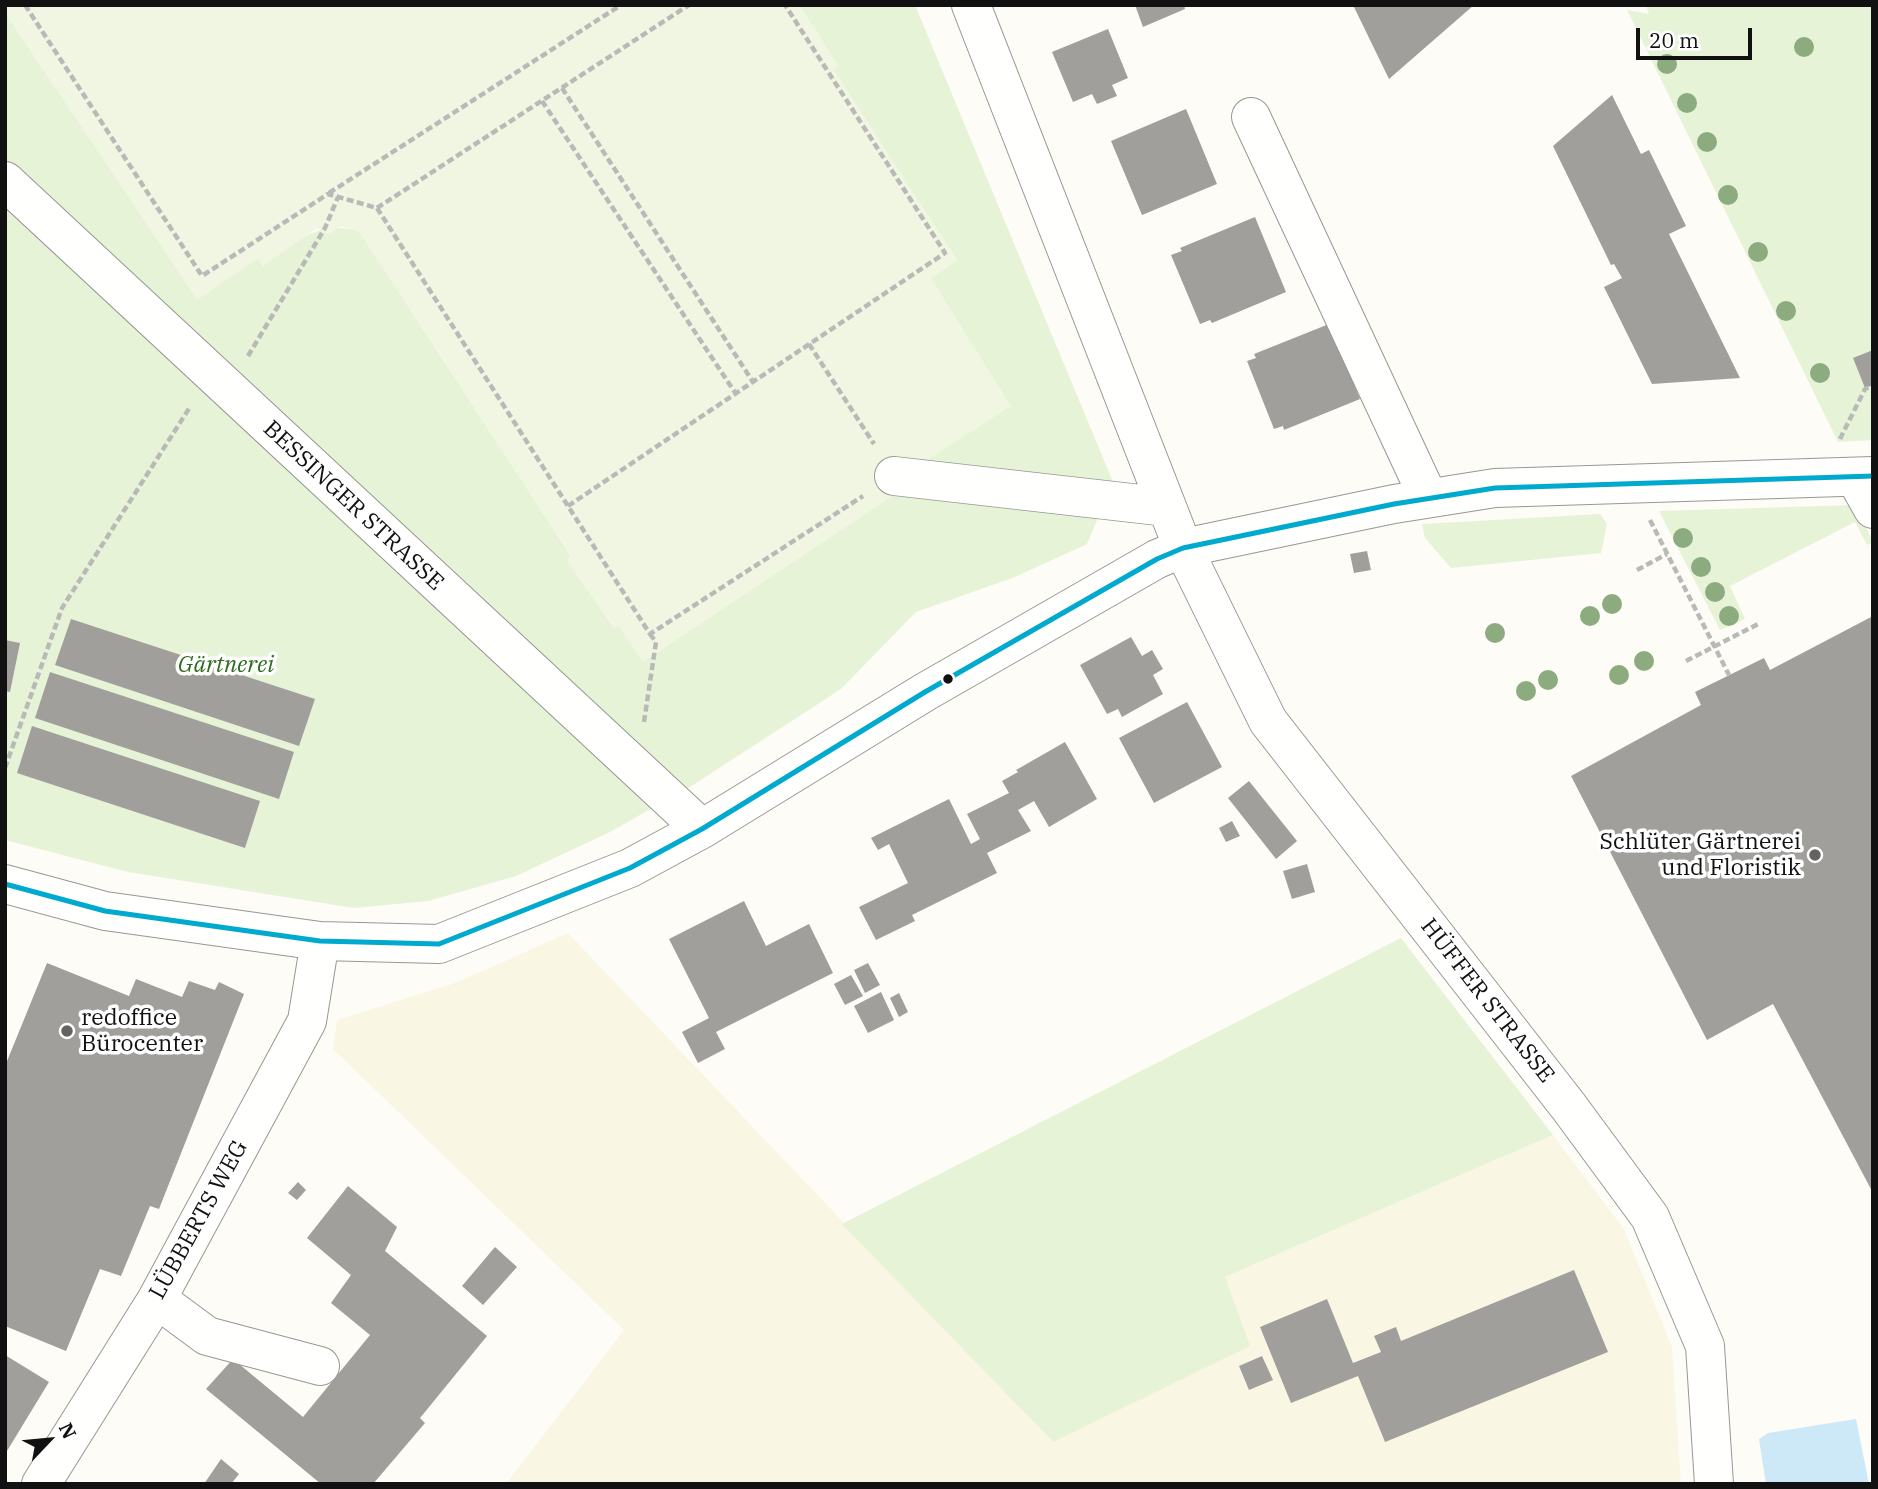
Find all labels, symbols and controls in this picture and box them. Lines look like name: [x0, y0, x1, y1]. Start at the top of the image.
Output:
scale bar: [1640, 14, 1756, 58]
text: 20 m: [1649, 26, 1699, 54]
street label: BESSINGER STRASSE: [257, 415, 449, 597]
park label: Gärtnerei: [178, 651, 274, 679]
unlabelled marker: [941, 672, 955, 686]
place label: Schlüter Gärtnerei und Floristik: [1599, 828, 1801, 882]
marker: Schlüter Gärtnerei und Floristik: [1807, 847, 1823, 863]
street label: HÜFFER STRASSE: [1414, 913, 1560, 1089]
place label: redoffice Bürocenter: [81, 1004, 203, 1058]
marker: redoffice Bürocenter: [59, 1023, 75, 1039]
street label: LÜBBERTS WEG: [144, 1136, 254, 1304]
north arrow: [14, 1405, 84, 1475]
text: N: [54, 1419, 82, 1443]

